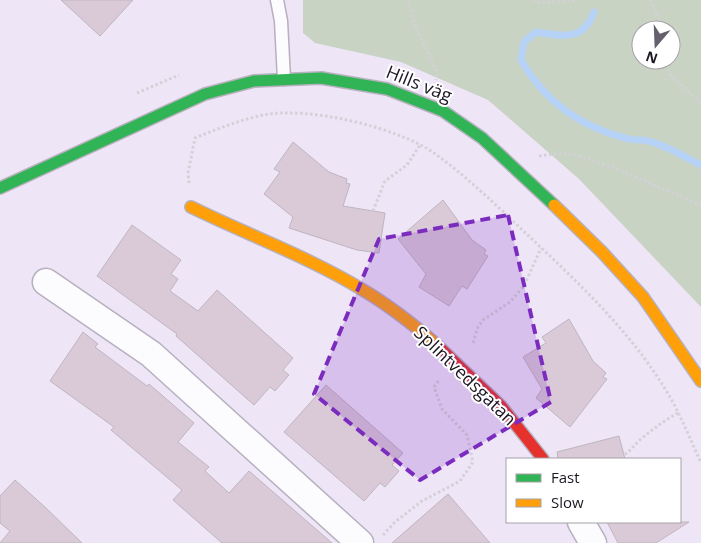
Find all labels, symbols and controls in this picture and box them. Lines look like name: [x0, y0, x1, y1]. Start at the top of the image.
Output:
north arrow: [631, 20, 681, 70]
text: N: [643, 47, 660, 69]
street label: Hills väg: [383, 59, 456, 107]
street label: Splintvedsgatan: [409, 320, 522, 430]
legend: [506, 458, 681, 523]
text: Fast: [551, 467, 580, 487]
text: Slow: [551, 492, 584, 512]

